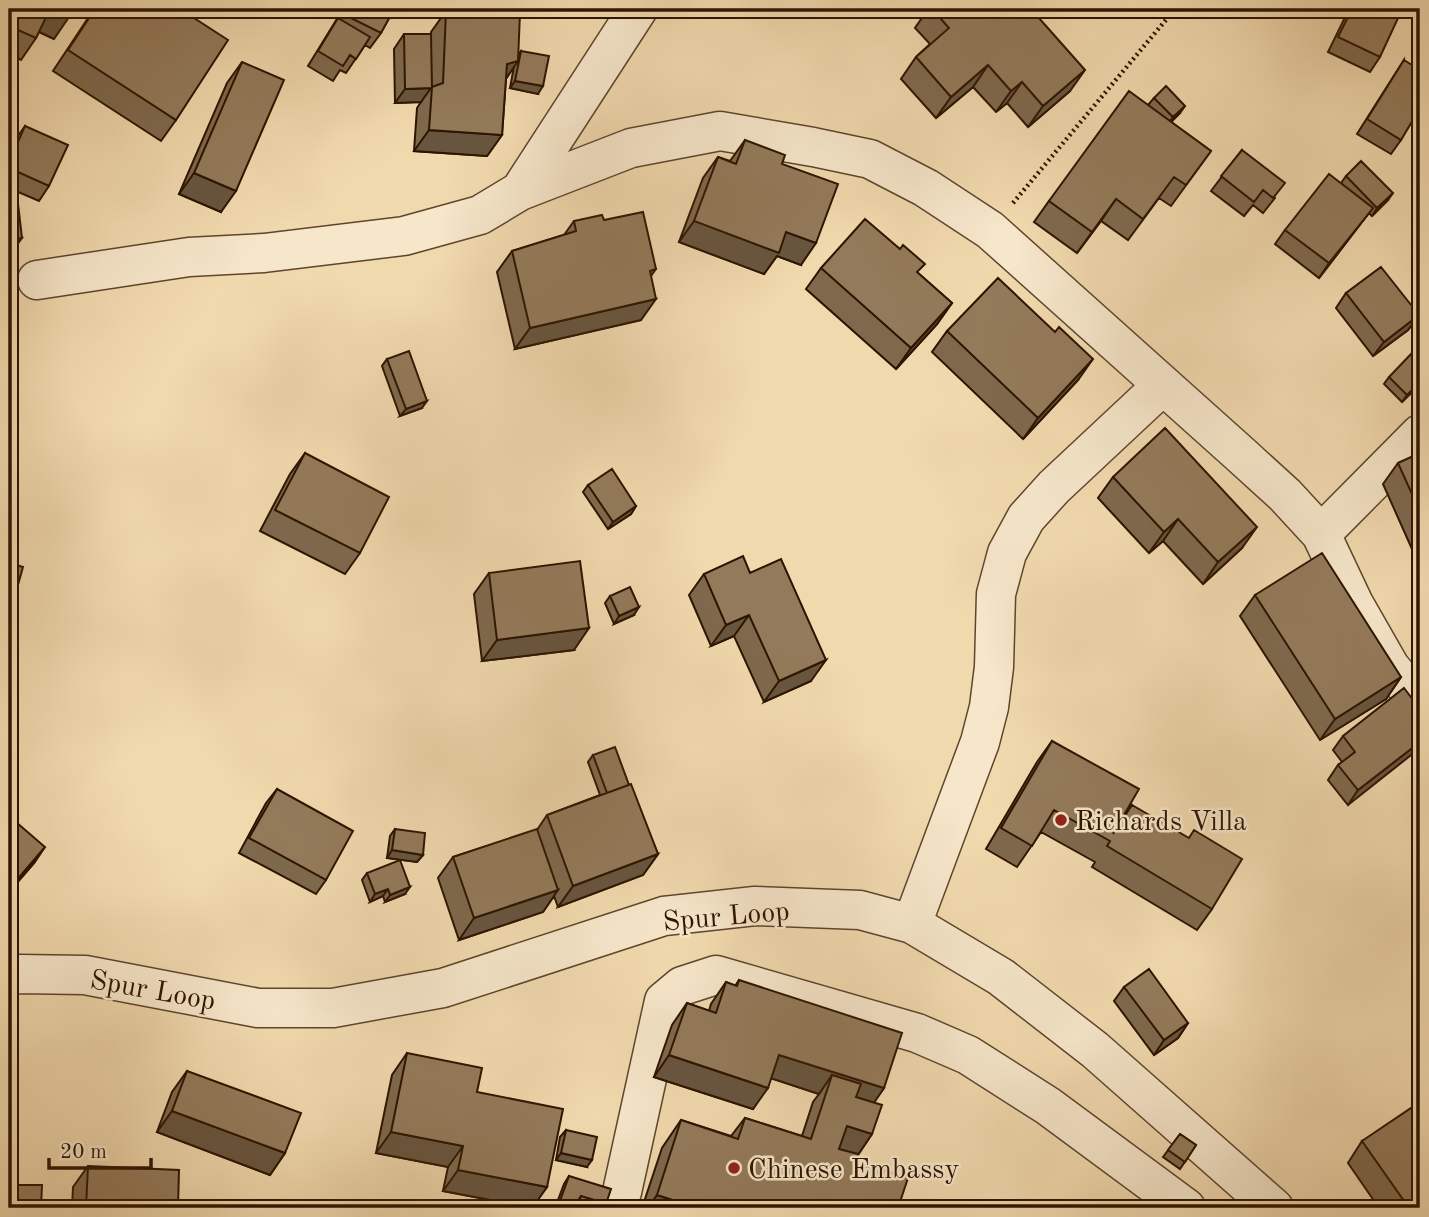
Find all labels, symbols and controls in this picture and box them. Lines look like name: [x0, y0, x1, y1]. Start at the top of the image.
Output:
place label: Richards Villa: [1075, 809, 1247, 837]
marker: Richards Villa: [1053, 812, 1069, 828]
street label: Spur Loop: [662, 898, 791, 937]
street label: Spur Loop: [87, 967, 218, 1017]
scale bar: [49, 1126, 150, 1170]
text: 20 m: [60, 1142, 107, 1163]
place label: Chinese Embassy: [748, 1157, 959, 1185]
marker: Chinese Embassy: [726, 1160, 742, 1176]

